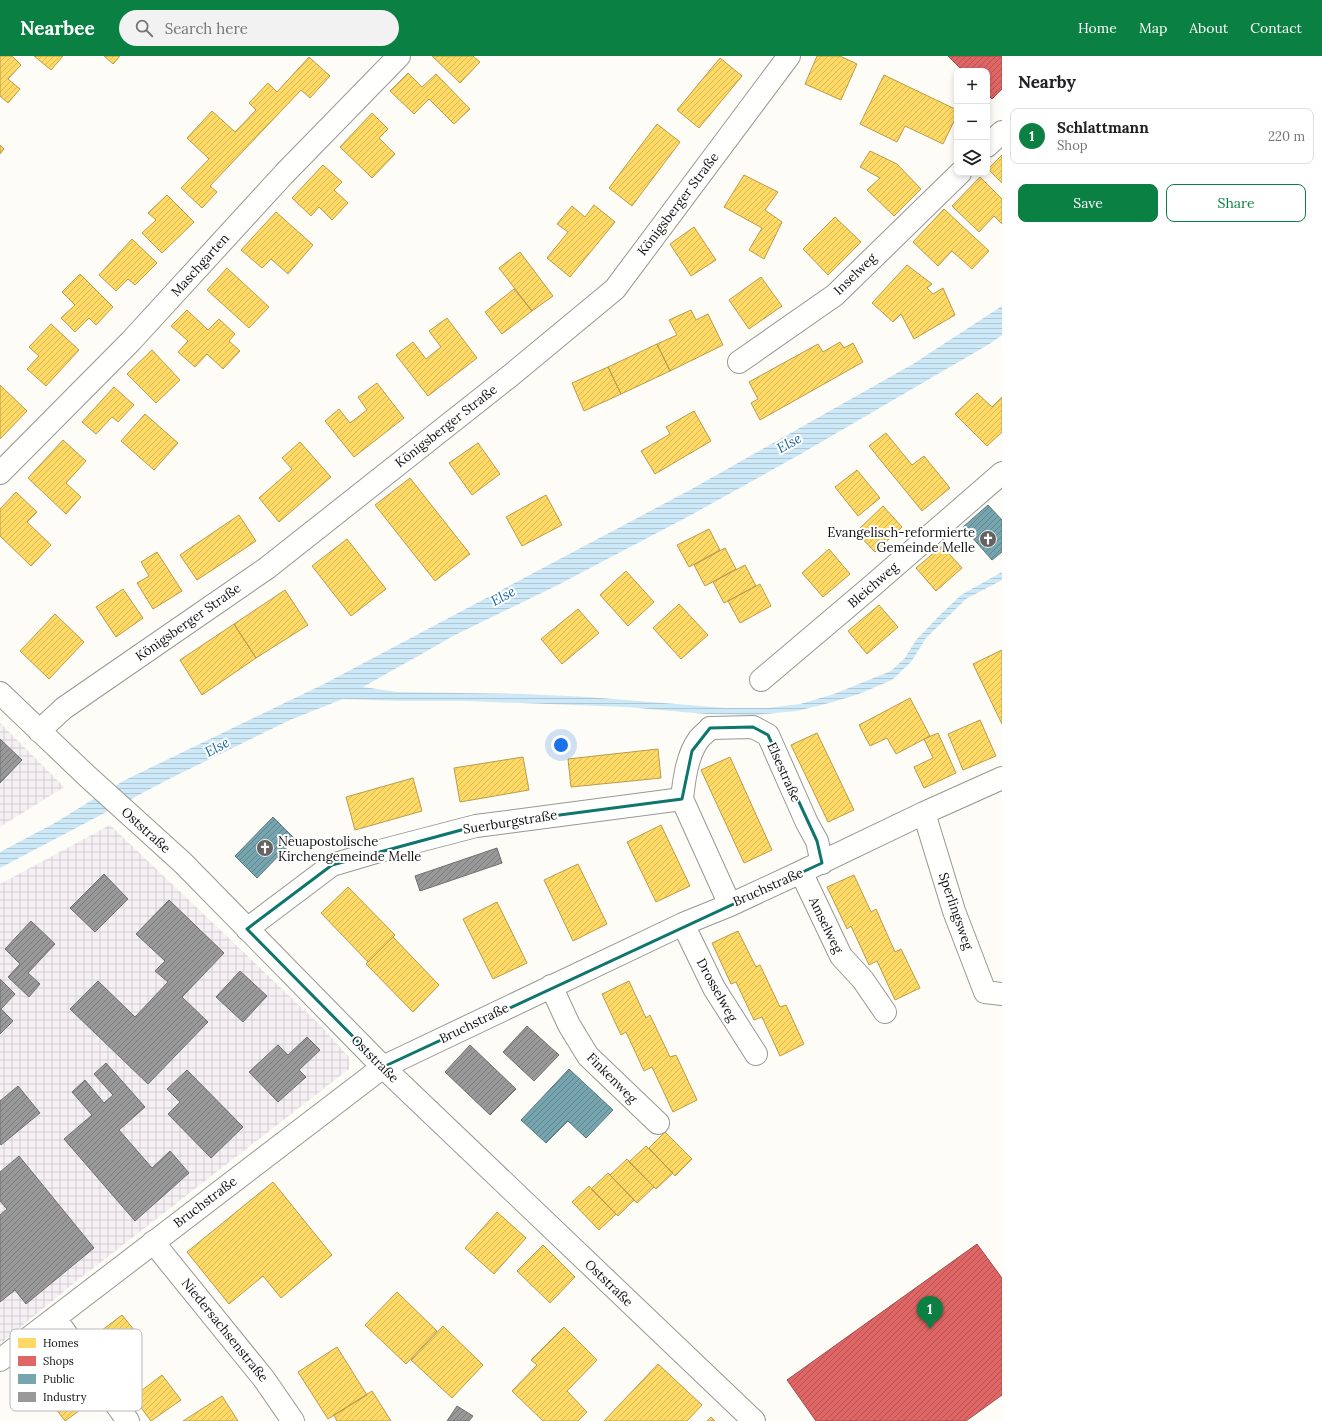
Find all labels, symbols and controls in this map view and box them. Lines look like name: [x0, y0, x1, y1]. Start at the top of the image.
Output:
search box: [119, 10, 399, 46]
text: Nearbee: [20, 16, 95, 40]
icon: search: [133, 17, 155, 39]
text: Search here: [165, 19, 248, 38]
text: Home: [1078, 19, 1117, 37]
text: Map: [1139, 19, 1167, 37]
text: About: [1189, 19, 1228, 37]
text: Contact: [1250, 19, 1302, 37]
map controls: [954, 68, 990, 176]
button: +: [954, 68, 990, 104]
text: Nearby: [1018, 71, 1076, 93]
button: −: [954, 104, 990, 140]
text: Schlattmann: [1057, 118, 1149, 137]
text: 1: [1029, 128, 1035, 145]
text: 220 m: [1268, 128, 1305, 145]
text: Shop: [1057, 137, 1088, 154]
button: layers: [954, 140, 990, 176]
street label: Königsberger Straße: [634, 149, 722, 259]
button: Save: [1018, 184, 1158, 222]
button: Share: [1166, 184, 1306, 222]
street label: Maschgarten: [167, 230, 233, 300]
street label: Inselweg: [830, 249, 881, 299]
street label: Königsberger Straße: [392, 381, 500, 471]
water label: Else: [774, 429, 805, 457]
place label: Evangelisch-reformierte Gemeinde Melle: [827, 524, 975, 556]
church icon: Evangelisch-reformierte Gemeinde Melle: [978, 529, 998, 549]
street label: Bleichweg: [844, 558, 902, 612]
street label: Königsberger Straße: [132, 579, 244, 665]
water label: Else: [488, 582, 519, 610]
water label: Else: [202, 733, 233, 761]
your location: [551, 735, 571, 755]
street label: Elsestraße: [763, 739, 805, 805]
street label: Oststraße: [118, 803, 174, 857]
street label: Suerburgstraße: [462, 806, 558, 838]
place label: Neuapostolische Kirchengemeinde Melle: [278, 833, 421, 865]
church icon: Neuapostolische Kirchengemeinde Melle: [255, 838, 275, 858]
street label: Bruchstraße: [730, 864, 806, 910]
street label: Sperlingsweg: [935, 870, 977, 953]
street label: Amselweg: [805, 893, 847, 957]
street label: Drosselweg: [693, 955, 742, 1025]
street label: Bruchstraße: [436, 999, 512, 1047]
street label: Oststraße: [348, 1032, 402, 1086]
street label: Finkenweg: [583, 1049, 641, 1107]
street label: Bruchstraße: [170, 1173, 240, 1231]
street label: Oststraße: [581, 1256, 637, 1310]
street label: Niedersachsenstraße: [178, 1275, 272, 1385]
pin: 1: [917, 1296, 943, 1329]
legend: [10, 1329, 142, 1411]
text: Homes: [43, 1336, 79, 1350]
text: Shops: [43, 1354, 74, 1368]
text: Public: [43, 1372, 75, 1386]
text: Industry: [43, 1390, 87, 1404]

